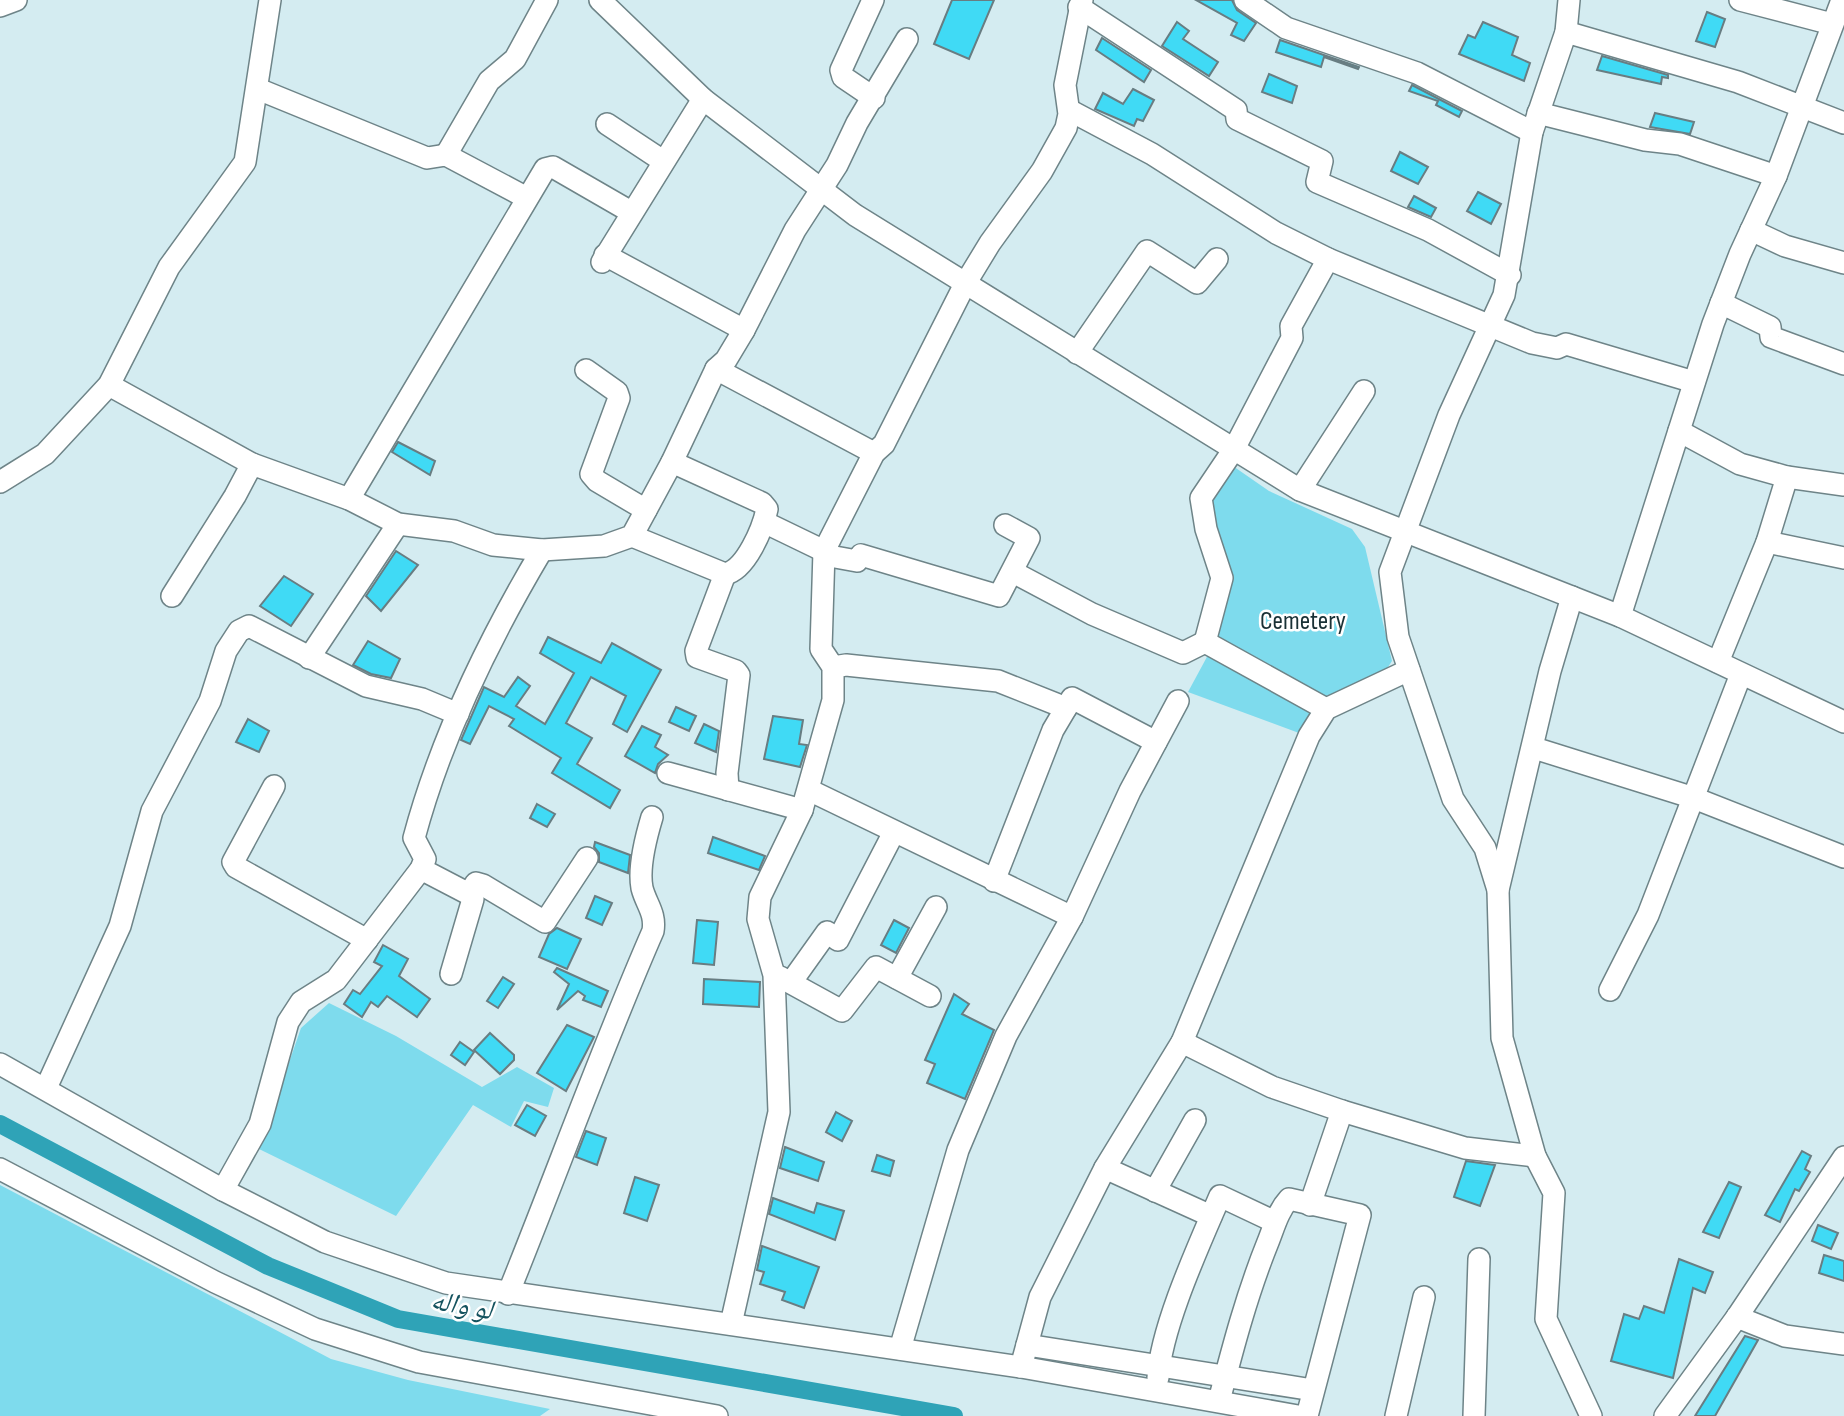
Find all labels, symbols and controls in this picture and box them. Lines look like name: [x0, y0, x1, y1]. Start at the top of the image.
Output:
park label: Cemetery: [1260, 606, 1346, 637]
water label: لو واله: [428, 1284, 498, 1328]

